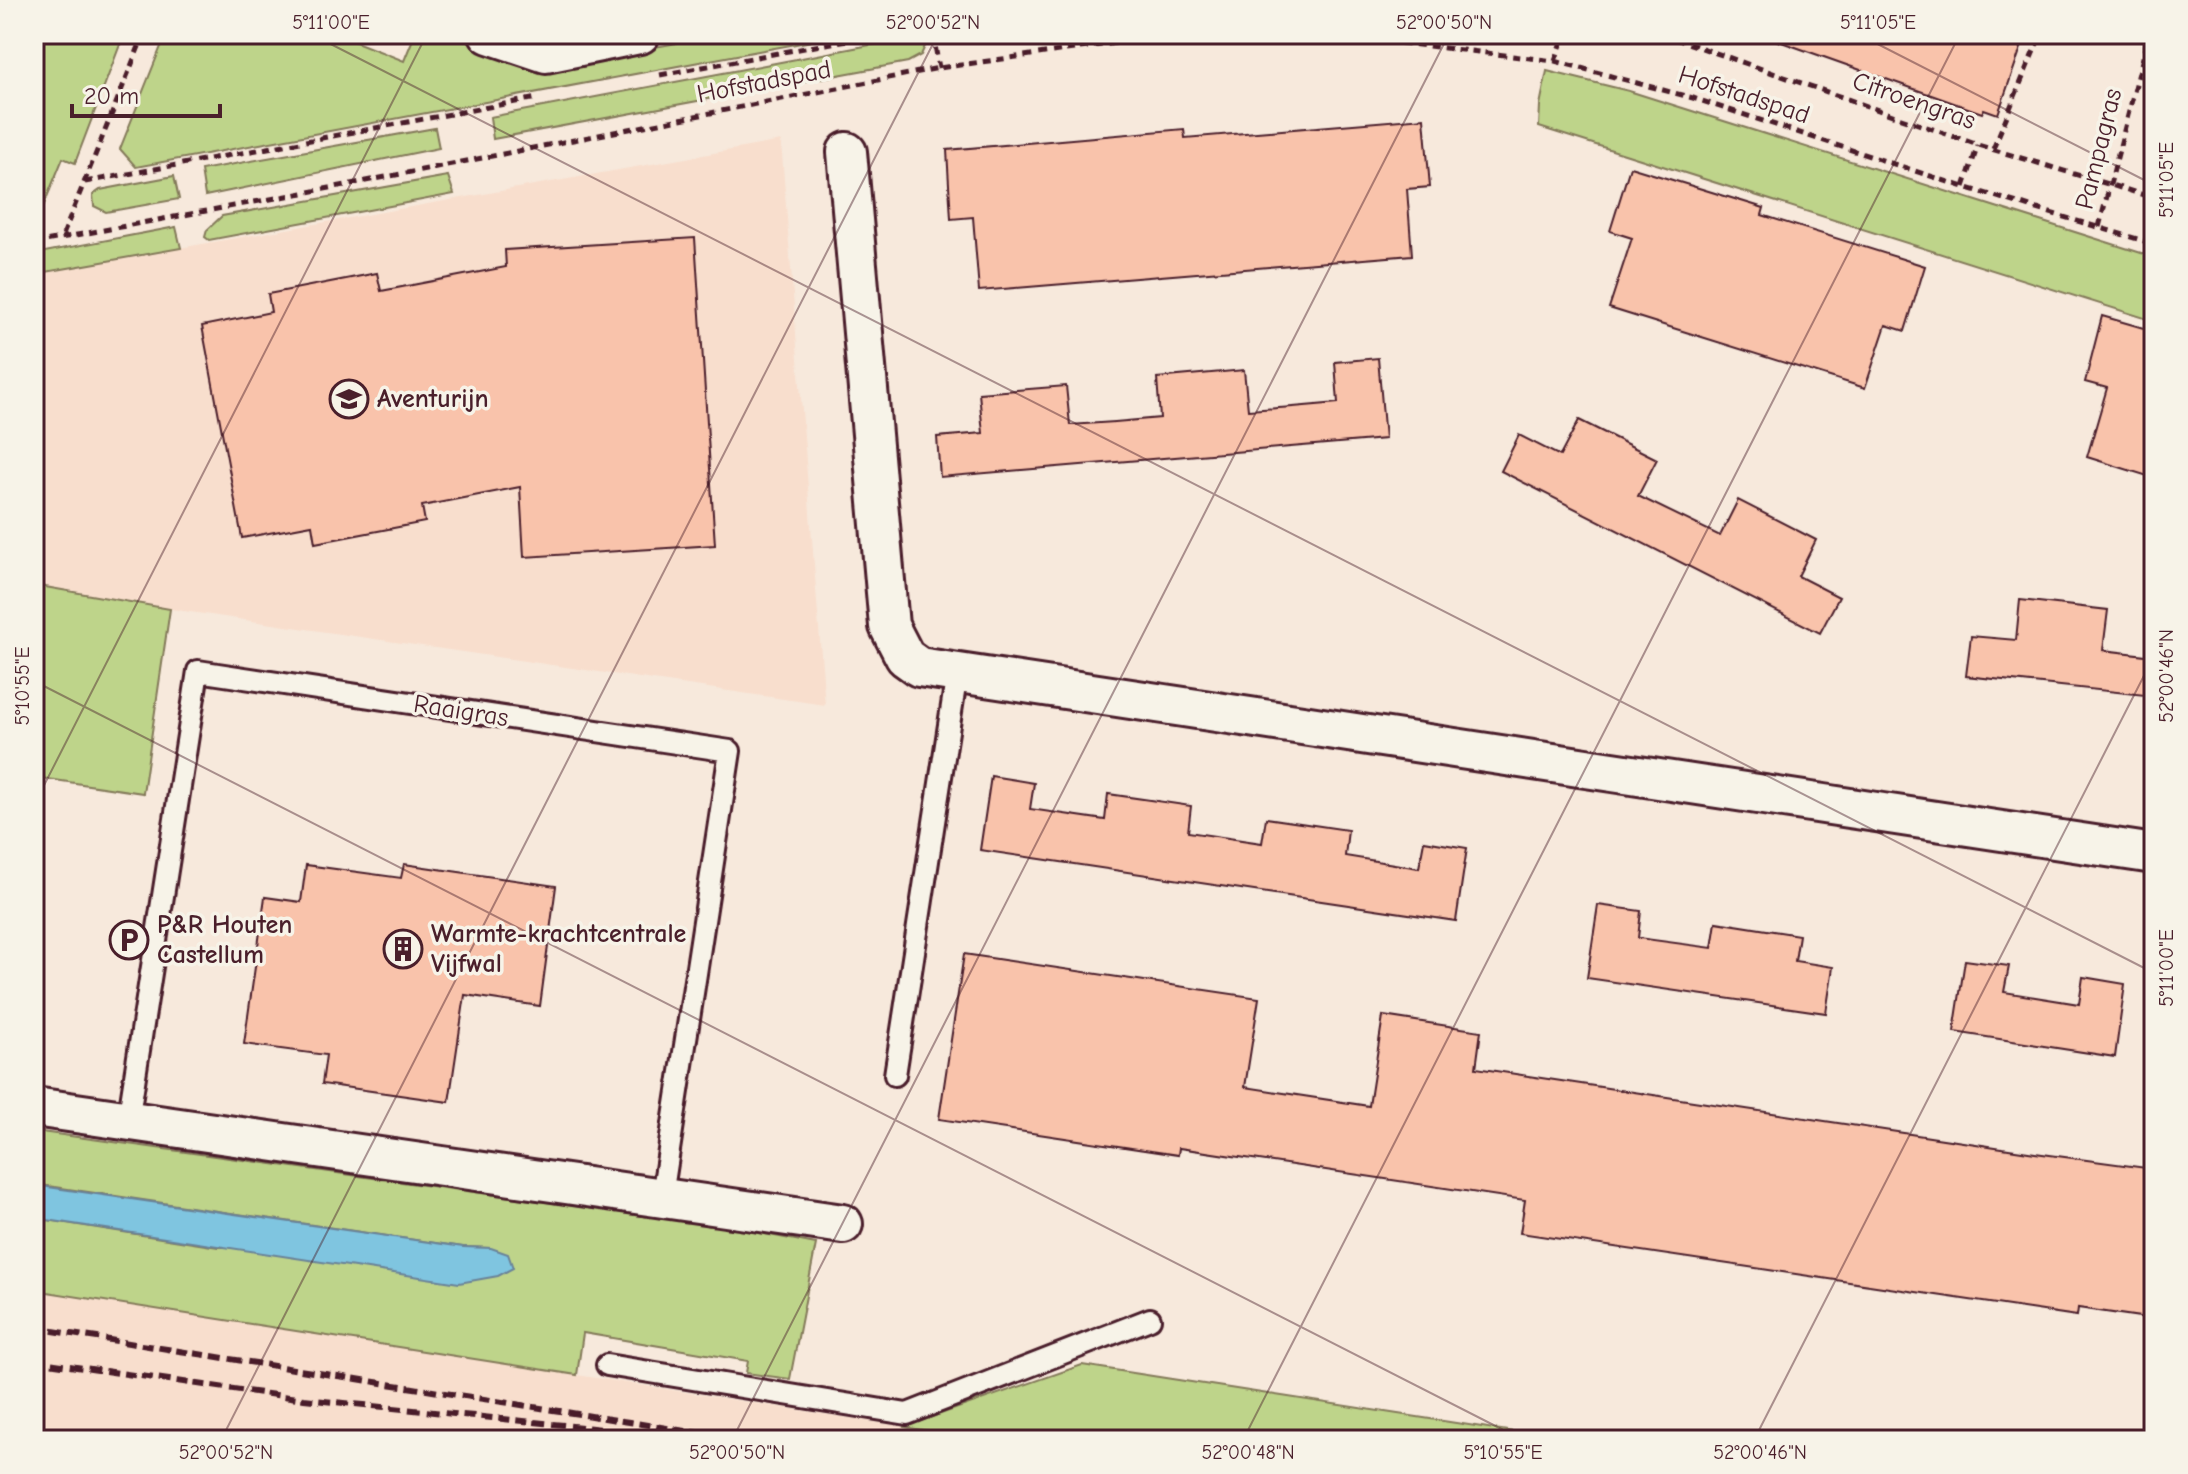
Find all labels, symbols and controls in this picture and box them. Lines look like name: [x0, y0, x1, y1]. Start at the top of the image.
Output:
text: 5°11'00"E: [292, 11, 370, 34]
text: 52°00'52"N: [886, 11, 980, 34]
text: 52°00'50"N: [1396, 11, 1492, 34]
text: 5°11'05"E: [1840, 11, 1916, 34]
street label: Hofstadspad: [694, 54, 834, 110]
street label: Hofstadspad: [1675, 60, 1813, 130]
street label: Citroengras: [1849, 66, 1979, 136]
scale bar: [72, 68, 220, 118]
text: 20 m: [84, 82, 139, 110]
street label: Pampagras: [2070, 85, 2128, 213]
text: 5°11'05"E: [2155, 142, 2178, 218]
school or university icon: Aventurijn: [328, 378, 370, 420]
place label: Aventurijn: [377, 384, 489, 414]
text: 52°00'46"N: [2155, 629, 2178, 723]
text: 5°10'55"E: [11, 646, 34, 726]
street label: Raaigras: [411, 689, 511, 733]
place label: P&R Houten Castellum: [157, 910, 292, 970]
parking icon: P&R Houten Castellum: [108, 919, 150, 961]
place label: Warmte-krachtcentrale Vijfwal: [431, 919, 687, 979]
building icon: Warmte-krachtcentrale Vijfwal: [382, 928, 424, 970]
text: 5°11'00"E: [2155, 929, 2178, 1007]
text: 52°00'52"N: [179, 1441, 273, 1464]
text: 52°00'50"N: [689, 1441, 785, 1464]
text: 52°00'48"N: [1201, 1441, 1295, 1464]
text: 5°10'55"E: [1463, 1441, 1543, 1464]
text: 52°00'46"N: [1713, 1441, 1807, 1464]

